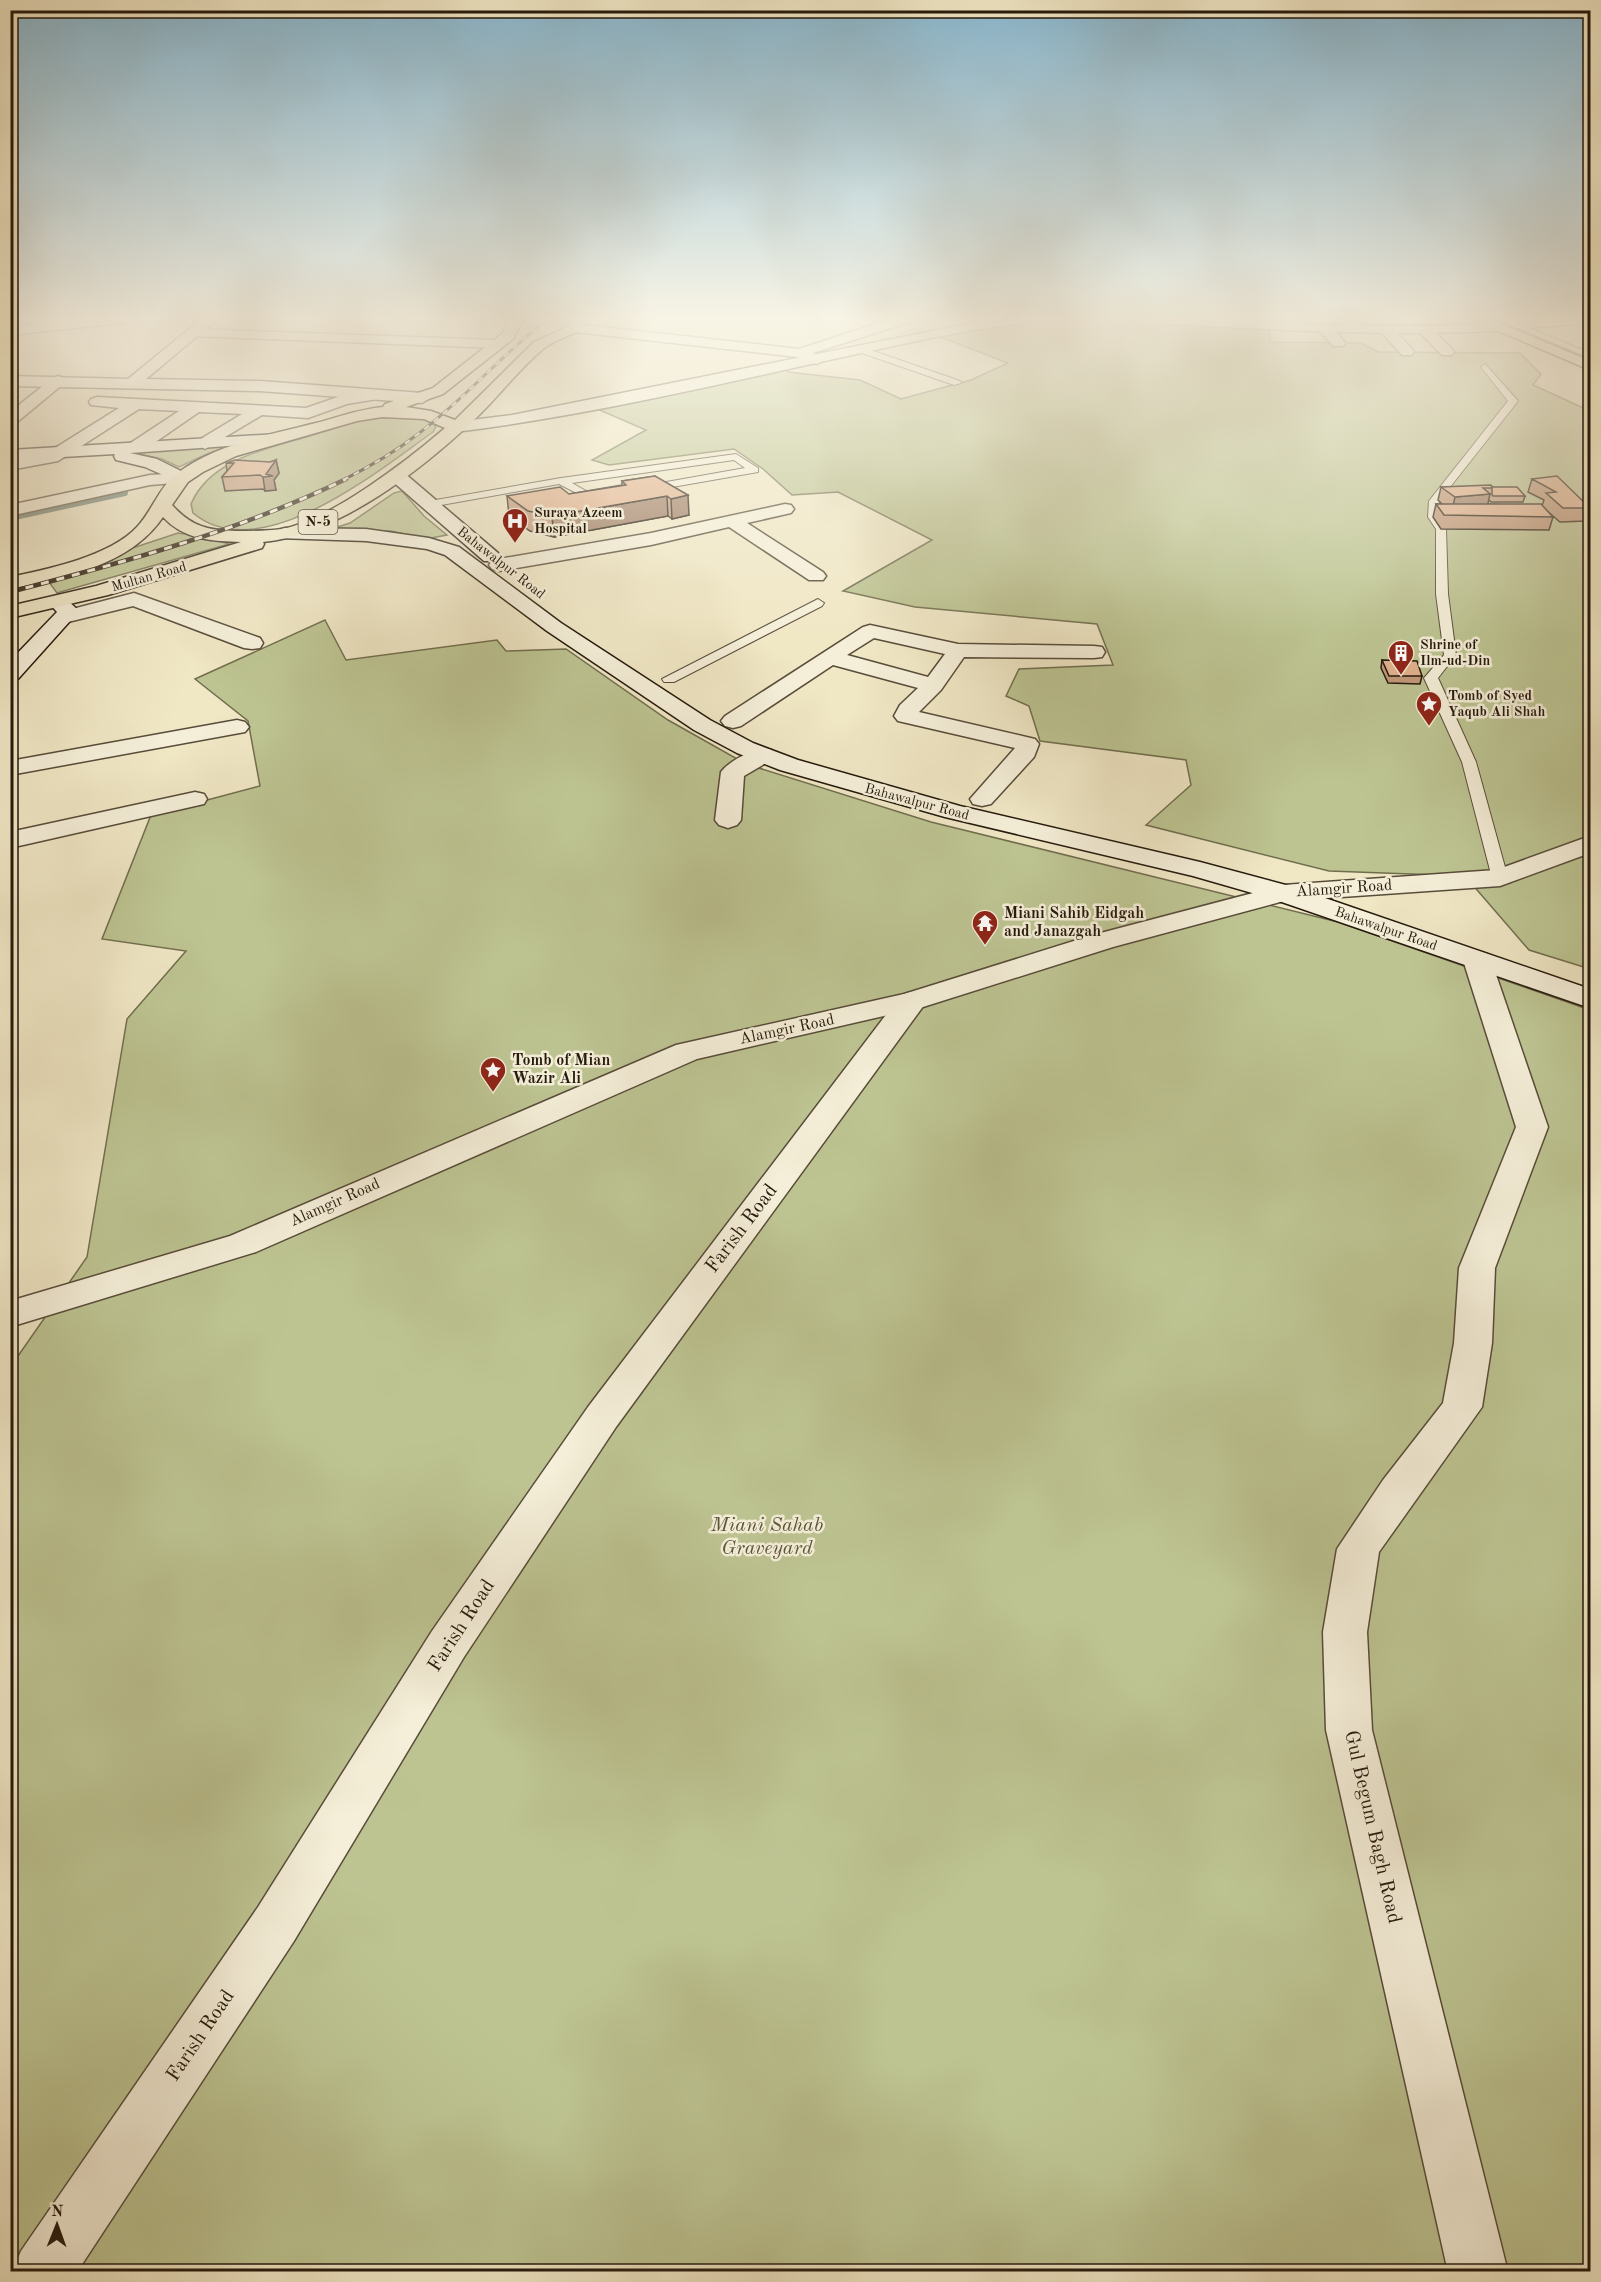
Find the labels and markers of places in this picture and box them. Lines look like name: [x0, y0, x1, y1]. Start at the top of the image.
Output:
hospital icon: Suraya Azeem Hospital: [500, 506, 530, 544]
place label: Suraya Azeem Hospital: [534, 506, 622, 536]
building icon: Shrine of Ilm-ud-Din: [1386, 638, 1416, 676]
place label: Shrine of Ilm-ud-Din: [1420, 638, 1490, 668]
place icon: Tomb of Syed Yaqub Ali Shah: [1414, 689, 1444, 727]
place label: Tomb of Syed Yaqub Ali Shah: [1448, 689, 1545, 719]
place label: Miani Sahib Eidgah and Janazgah: [1004, 906, 1144, 940]
temple icon: Miani Sahib Eidgah and Janazgah: [970, 908, 1000, 946]
place label: Tomb of Mian Wazir Ali: [512, 1053, 610, 1087]
place icon: Tomb of Mian Wazir Ali: [478, 1055, 508, 1093]

